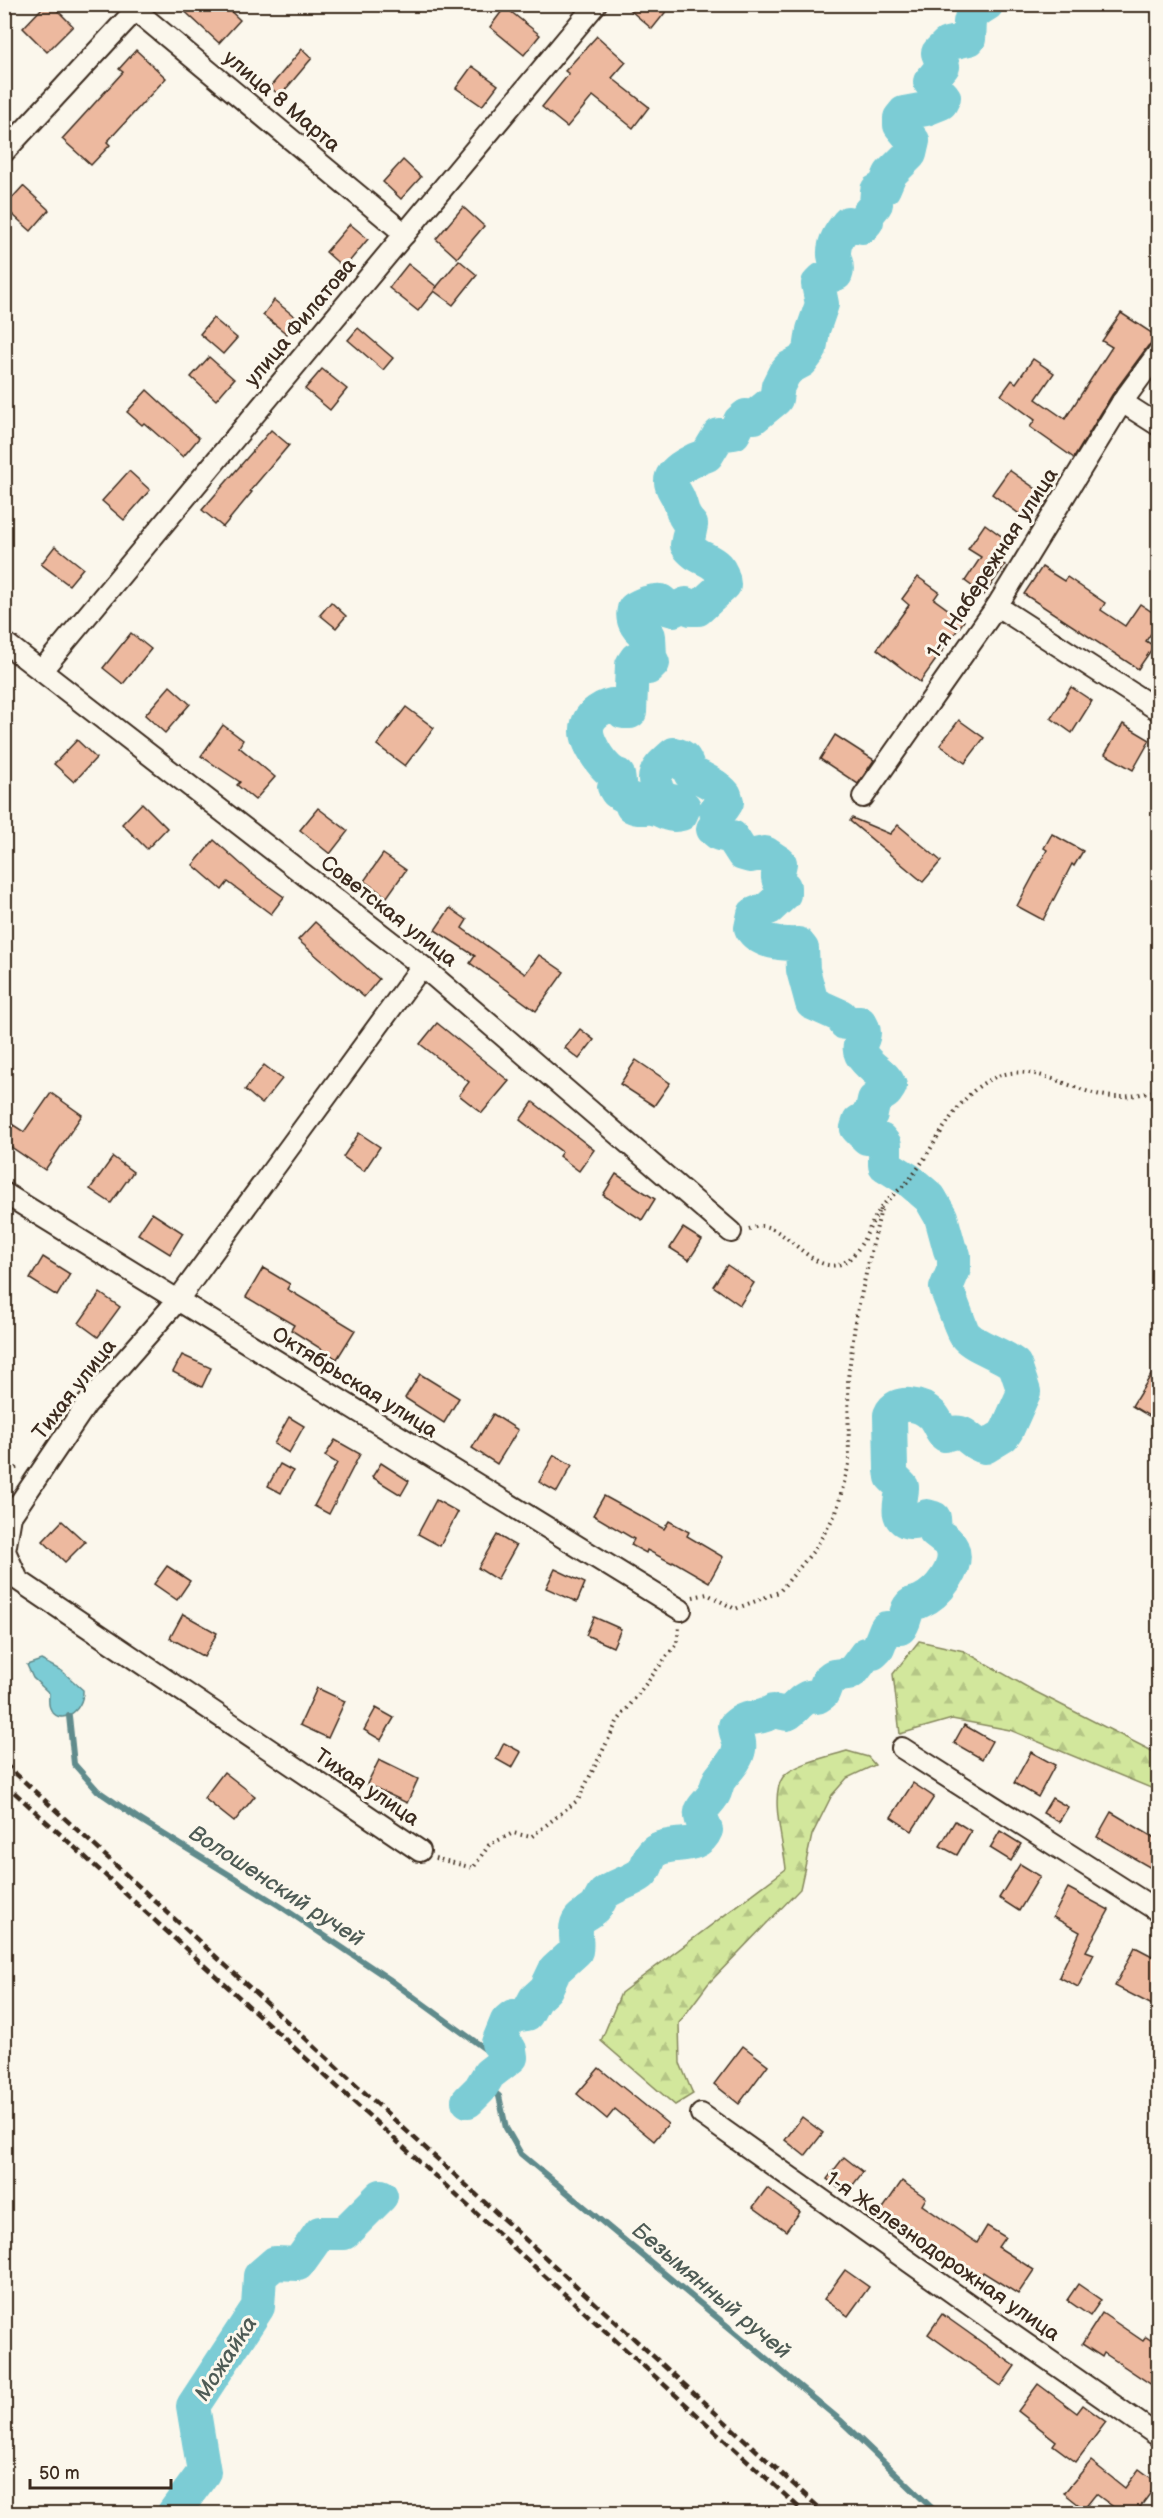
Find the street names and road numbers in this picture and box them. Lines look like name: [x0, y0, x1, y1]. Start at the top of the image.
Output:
street label: улица 8 Марта: [218, 45, 346, 158]
street label: улица Филатова: [239, 253, 362, 392]
street label: 1-я Набережная улица: [921, 463, 1064, 663]
street label: Советская улица: [316, 850, 462, 973]
street label: Октябрьская улица: [267, 1321, 443, 1444]
street label: Тихая улица: [27, 1333, 122, 1445]
street label: Тихая улица: [310, 1743, 424, 1832]
street label: 1-я Железнодорожная улица: [821, 2166, 1065, 2347]

